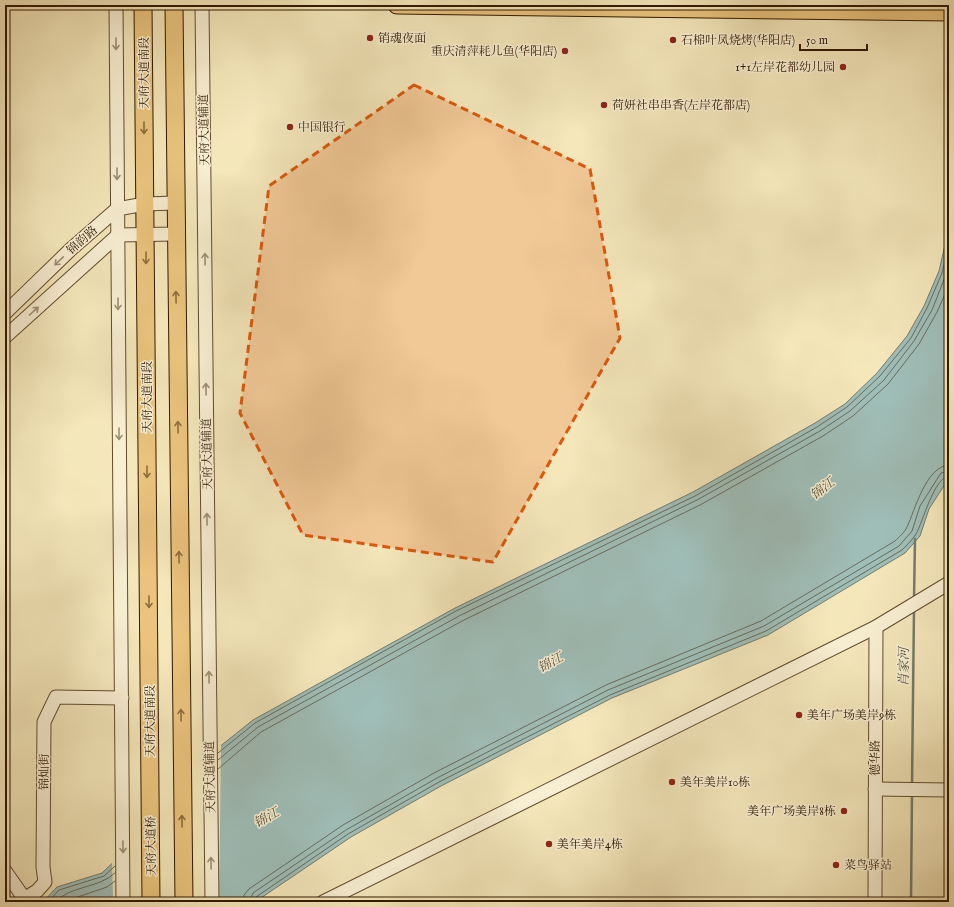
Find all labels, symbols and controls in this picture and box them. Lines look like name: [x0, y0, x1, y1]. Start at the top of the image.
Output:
scale bar: [800, 26, 867, 52]
place label: 销魂夜面: [378, 31, 426, 46]
marker: 销魂夜面: [365, 33, 375, 43]
place label: 石棉叶凤烧烤(华阳店): [681, 33, 795, 48]
text: 50 m: [806, 33, 828, 48]
marker: 石棉叶凤烧烤(华阳店): [668, 35, 678, 45]
one-way arrow: [112, 37, 120, 50]
street label: 天府大道南段: [137, 37, 152, 109]
place label: 重庆清萍耗儿鱼(华阳店): [431, 44, 557, 59]
marker: 重庆清萍耗儿鱼(华阳店): [560, 46, 570, 56]
place label: 1+1左岸花都幼儿园: [735, 60, 835, 75]
marker: 1+1左岸花都幼儿园: [838, 62, 848, 72]
street label: 天府大道辅道: [196, 94, 213, 166]
place label: 荷妍社串串香(左岸花都店): [612, 98, 750, 113]
marker: 荷妍社串串香(左岸花都店): [599, 100, 609, 110]
place label: 中国银行: [298, 120, 346, 135]
one-way arrow: [141, 121, 148, 134]
marker: 中国银行: [285, 122, 295, 132]
one-way arrow: [113, 167, 121, 180]
street label: 锦韵路: [64, 223, 101, 258]
one-way arrow: [142, 251, 149, 264]
one-way arrow: [201, 253, 209, 266]
one-way arrow: [54, 256, 64, 266]
one-way arrow: [172, 291, 180, 304]
one-way arrow: [114, 297, 122, 310]
one-way arrow: [29, 306, 39, 315]
street label: 天府大道南段: [140, 361, 155, 433]
one-way arrow: [202, 383, 210, 396]
street label: 天府大道辅道: [199, 418, 216, 490]
one-way arrow: [174, 421, 182, 434]
one-way arrow: [115, 427, 123, 440]
one-way arrow: [143, 465, 151, 478]
water label: 锦江: [807, 473, 840, 504]
one-way arrow: [203, 513, 211, 526]
one-way arrow: [175, 551, 183, 564]
one-way arrow: [145, 595, 152, 608]
water label: 肖家河: [896, 645, 913, 687]
water label: 锦江: [535, 649, 568, 677]
one-way arrow: [205, 671, 213, 684]
street label: 天府大道南段: [143, 685, 158, 757]
place label: 美年广场美岸9栋: [807, 708, 896, 723]
one-way arrow: [177, 709, 185, 722]
marker: 美年广场美岸9栋: [794, 710, 804, 720]
street label: 德华路: [868, 740, 883, 776]
street label: 天府大道辅道: [202, 741, 219, 813]
street label: 锦灿街: [37, 753, 52, 790]
place label: 美年美岸10栋: [680, 775, 750, 790]
marker: 美年美岸10栋: [667, 777, 677, 787]
water label: 锦江: [251, 804, 284, 832]
place label: 美年广场美岸8栋: [747, 804, 836, 819]
marker: 美年广场美岸8栋: [839, 806, 849, 816]
one-way arrow: [179, 815, 186, 828]
street label: 天府大道桥: [143, 816, 160, 876]
place label: 美年美岸4栋: [557, 837, 623, 852]
marker: 美年美岸4栋: [544, 839, 554, 849]
one-way arrow: [119, 840, 127, 853]
one-way arrow: [208, 857, 215, 870]
place label: 菜鸟驿站: [844, 858, 892, 873]
marker: 菜鸟驿站: [831, 860, 841, 870]

